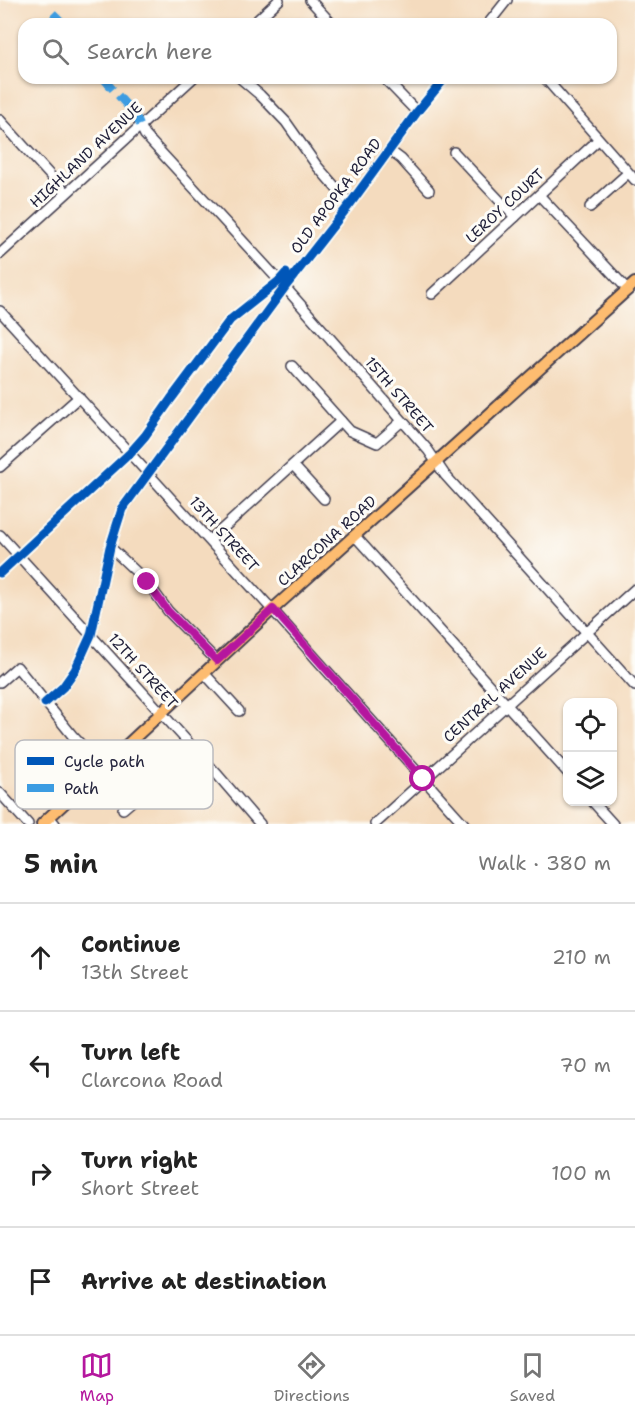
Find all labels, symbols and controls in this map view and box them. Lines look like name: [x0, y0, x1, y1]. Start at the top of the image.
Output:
search box: [18, 18, 617, 84]
icon: search: [39, 35, 72, 68]
text: Search here: [87, 37, 213, 66]
street label: HIGHLAND AVENUE: [26, 98, 146, 212]
street label: OLD APOPKA ROAD: [286, 134, 386, 258]
street label: LEROY COURT: [461, 164, 549, 248]
street label: 15TH STREET: [360, 353, 438, 437]
street label: CLARCONA ROAD: [273, 491, 381, 591]
street label: 13TH STREET: [185, 492, 263, 576]
route end: [133, 568, 159, 594]
street label: 12TH STREET: [104, 629, 182, 713]
street label: CENTRAL AVENUE: [439, 643, 551, 747]
map controls: [563, 698, 617, 806]
button: locate: [563, 698, 617, 752]
legend: [15, 740, 213, 809]
text: Cycle path: [64, 751, 145, 772]
button: layers: [563, 752, 617, 806]
route start: [409, 765, 435, 791]
text: Path: [64, 778, 99, 799]
text: 5 min: [24, 846, 98, 881]
text: Walk · 380 m: [478, 850, 611, 876]
text: Continue: [81, 930, 181, 959]
icon: ahead: [24, 941, 57, 974]
text: 210 m: [552, 944, 611, 970]
text: 13th Street: [81, 959, 189, 985]
text: Turn left: [81, 1038, 180, 1067]
icon: left: [24, 1049, 57, 1082]
text: 70 m: [559, 1052, 611, 1078]
text: Clarcona Road: [81, 1067, 223, 1093]
text: Turn right: [81, 1146, 198, 1175]
icon: right: [24, 1157, 57, 1190]
text: 100 m: [551, 1160, 611, 1186]
text: Short Street: [81, 1175, 199, 1201]
icon: arrive: [24, 1265, 57, 1298]
text: Arrive at destination: [81, 1267, 327, 1296]
tab: Map: [80, 1349, 114, 1406]
tab: Directions: [274, 1349, 350, 1406]
tab: Saved: [510, 1349, 555, 1406]

